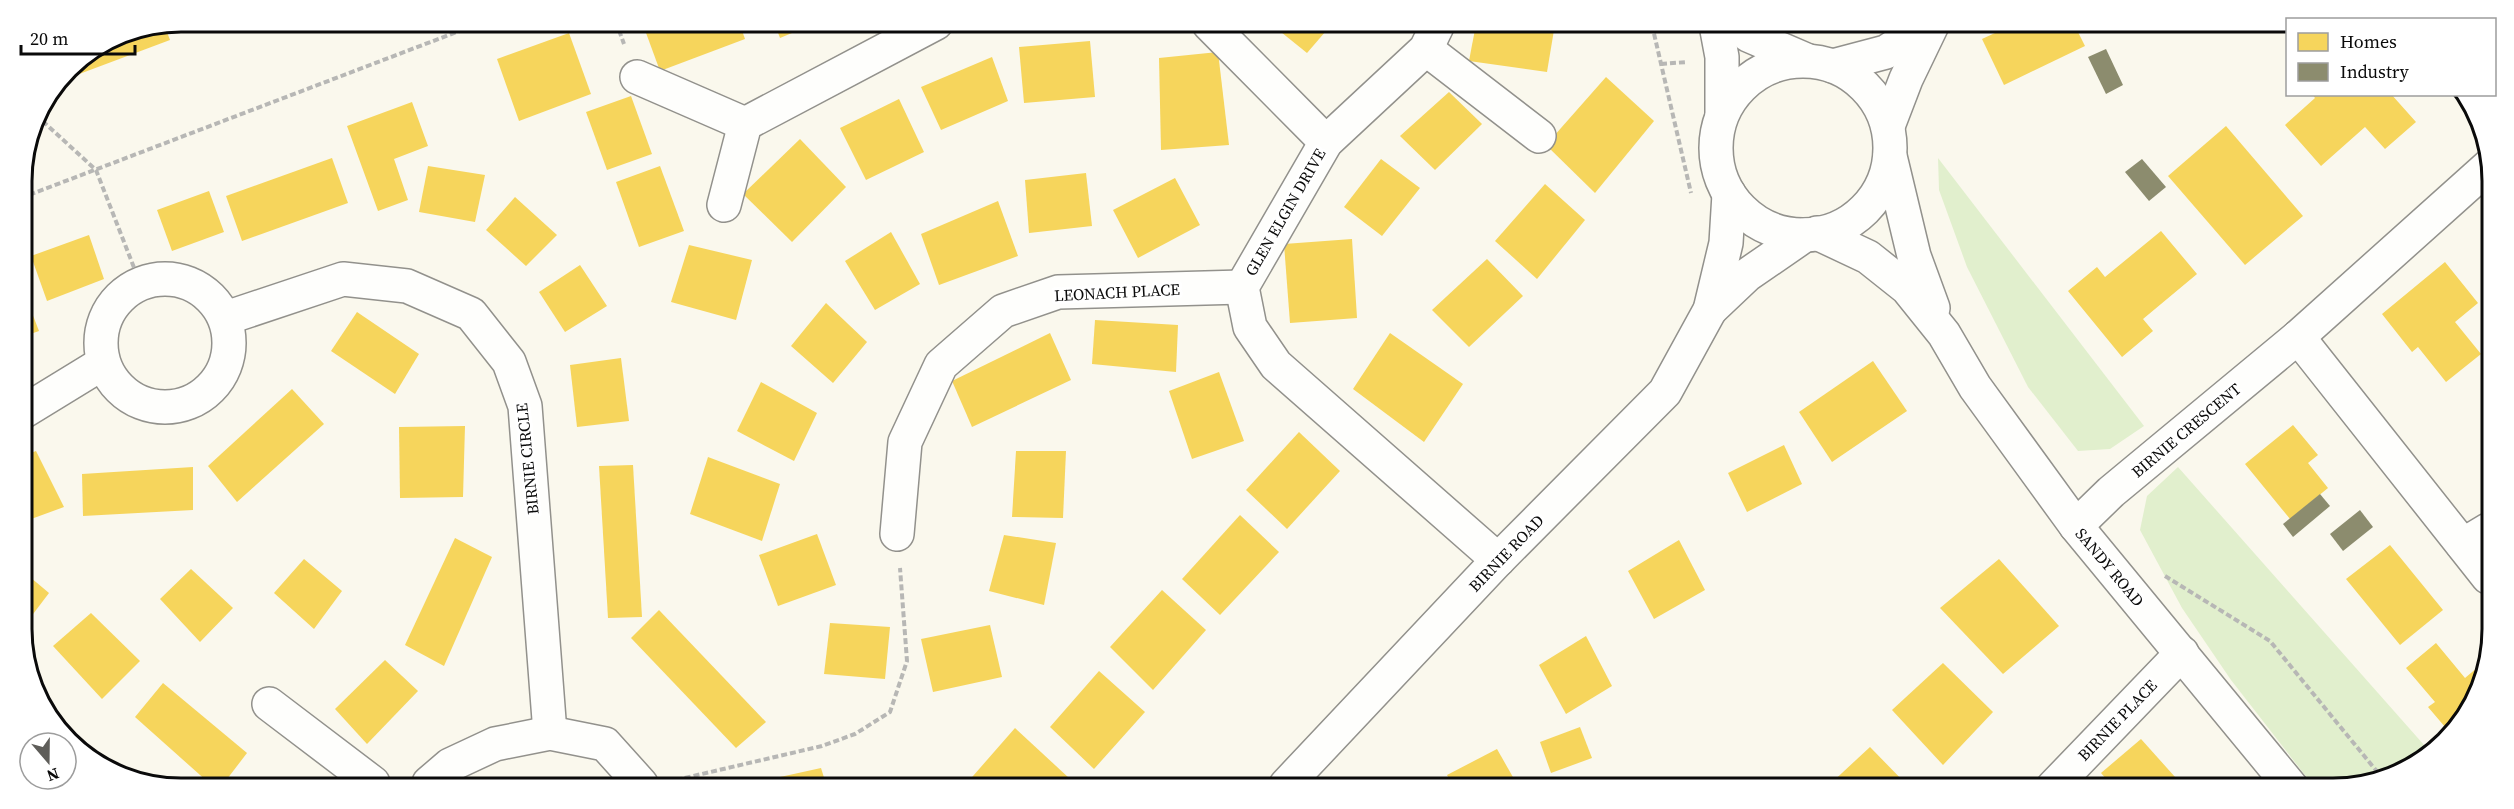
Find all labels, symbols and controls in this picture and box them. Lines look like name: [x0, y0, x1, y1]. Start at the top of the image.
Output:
scale bar: [21, 18, 135, 56]
legend: [2286, 18, 2496, 96]
text: 20 m: [30, 26, 68, 51]
text: Homes: [2340, 29, 2397, 54]
text: Industry: [2340, 59, 2410, 84]
street label: GLEN ELGIN DRIVE: [1240, 144, 1331, 280]
street label: LEONACH PLACE: [1054, 278, 1181, 306]
street label: BIRNIE CRESCENT: [2127, 378, 2246, 482]
street label: BIRNIE CIRCLE: [510, 402, 544, 516]
street label: BIRNIE ROAD: [1464, 510, 1548, 596]
street label: SANDY ROAD: [2071, 523, 2149, 611]
street label: BIRNIE PLACE: [2072, 674, 2162, 766]
north arrow: [18, 731, 78, 791]
text: N: [44, 763, 62, 788]

